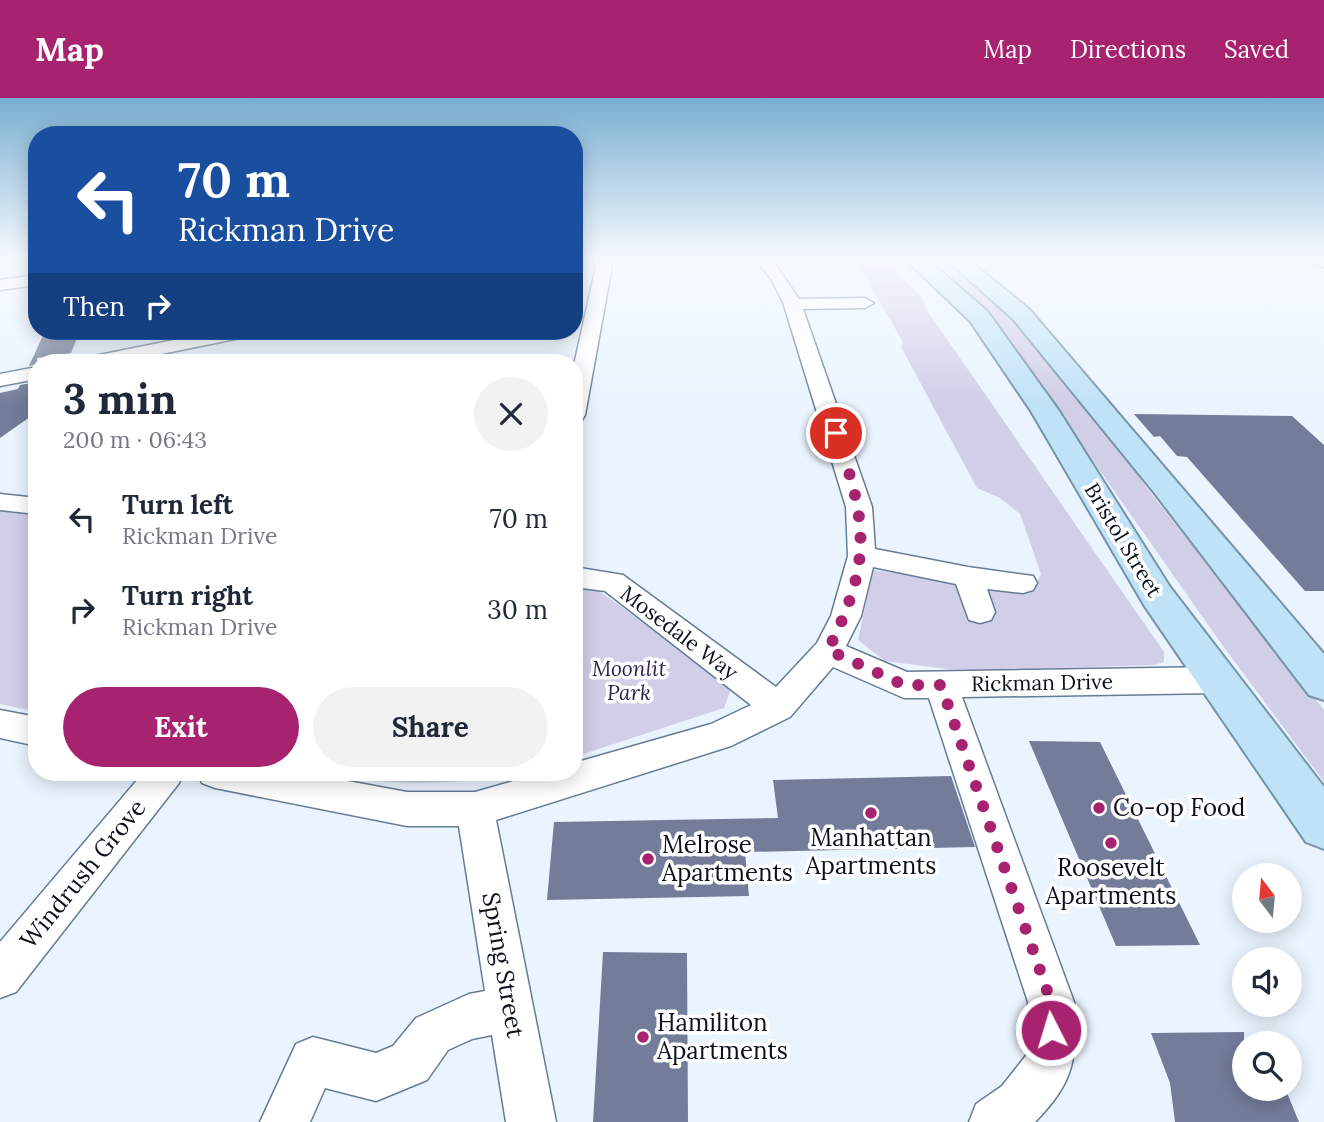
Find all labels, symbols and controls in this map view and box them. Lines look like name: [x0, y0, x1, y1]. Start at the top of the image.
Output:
text: Map: [35, 28, 104, 70]
text: Map: [983, 34, 1032, 65]
text: Directions: [1070, 34, 1186, 65]
text: Saved: [1224, 34, 1289, 65]
text: 70 m: [178, 148, 290, 210]
icon: left: [63, 154, 154, 245]
text: Rickman Drive: [178, 209, 394, 250]
icon: right: [139, 287, 177, 325]
text: Then: [63, 290, 125, 323]
text: 3 min: [63, 372, 177, 426]
button: close: [474, 377, 548, 451]
pin: [806, 403, 866, 463]
icon: arrive: [817, 414, 855, 452]
text: 200 m · 06:43: [63, 425, 207, 454]
street label: Bristol Street: [1079, 478, 1169, 603]
text: Turn left: [122, 488, 233, 521]
icon: left: [63, 500, 101, 538]
text: 70 m: [490, 502, 548, 535]
text: Rickman Drive: [122, 521, 277, 550]
text: Turn right: [122, 579, 253, 612]
street label: Mosedale Way: [615, 580, 743, 686]
icon: right: [63, 591, 101, 629]
text: 30 m: [487, 593, 548, 626]
text: Rickman Drive: [122, 612, 277, 641]
park label: Moonlit Park: [592, 655, 666, 706]
street label: Rickman Drive: [971, 668, 1113, 697]
button: Exit: [63, 687, 299, 767]
button: Share: [313, 687, 548, 767]
place label: Co-op Food: [1113, 792, 1245, 823]
street label: Windrush Grove: [13, 793, 152, 955]
marker: Co-op Food: [1091, 800, 1107, 816]
marker: Manhattan Apartments: [863, 805, 879, 821]
place label: Manhattan Apartments: [805, 822, 936, 881]
place label: Melrose Apartments: [661, 829, 793, 888]
marker: Roosevelt Apartments: [1103, 835, 1119, 851]
marker: Melrose Apartments: [640, 851, 656, 867]
place label: Roosevelt Apartments: [1045, 852, 1176, 911]
north arrow: [1232, 863, 1302, 933]
map controls: [1232, 863, 1302, 1101]
street label: Spring Street: [475, 890, 532, 1041]
button: sound: [1232, 947, 1302, 1017]
position arrow: [1014, 993, 1088, 1067]
place label: Hamiliton Apartments: [656, 1007, 788, 1066]
marker: Hamiliton Apartments: [635, 1029, 651, 1045]
button: search: [1232, 1031, 1302, 1101]

